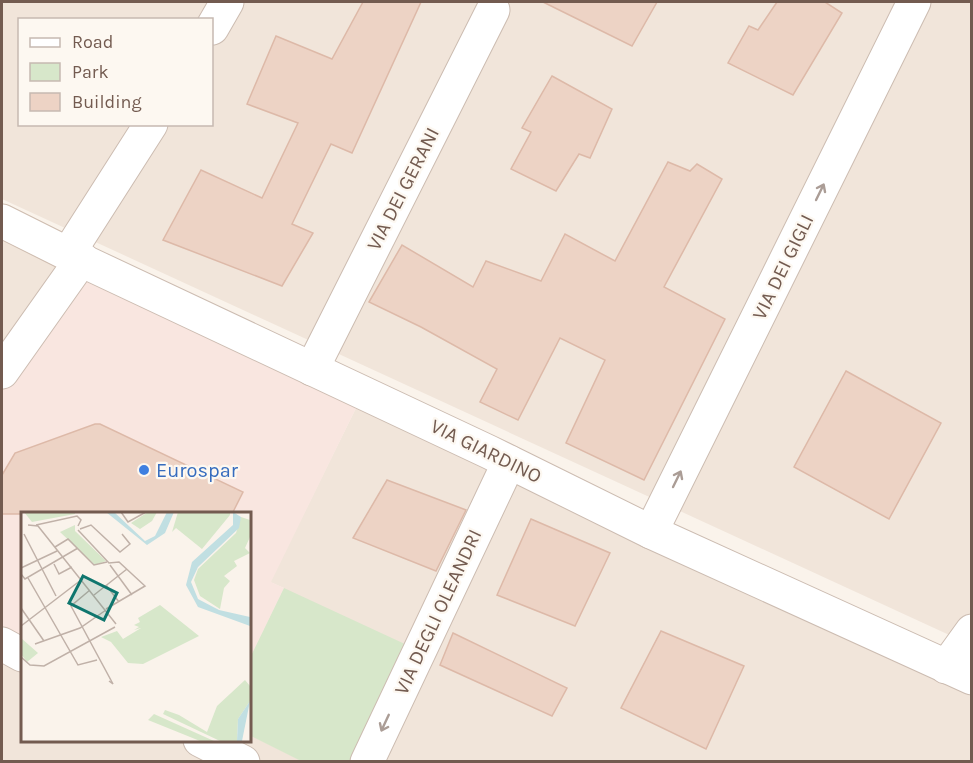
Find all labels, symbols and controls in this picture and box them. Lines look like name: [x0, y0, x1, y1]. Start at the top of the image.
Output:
legend: [18, 18, 213, 126]
text: Road: [72, 31, 113, 53]
text: Park: [72, 61, 109, 83]
text: Building: [72, 91, 142, 113]
street label: VIA DEI GERANI: [362, 124, 444, 254]
one-way arrow: [815, 183, 826, 201]
street label: VIA DEI GIGLI: [748, 211, 818, 323]
street label: VIA GIARDINO: [427, 414, 545, 488]
place label: Eurospar: [156, 459, 239, 482]
marker: Eurospar: [137, 463, 151, 477]
one-way arrow: [672, 471, 684, 489]
inset map: [21, 512, 250, 742]
street label: VIA DEGLI OLEANDRI: [390, 526, 486, 698]
one-way arrow: [378, 714, 390, 732]

